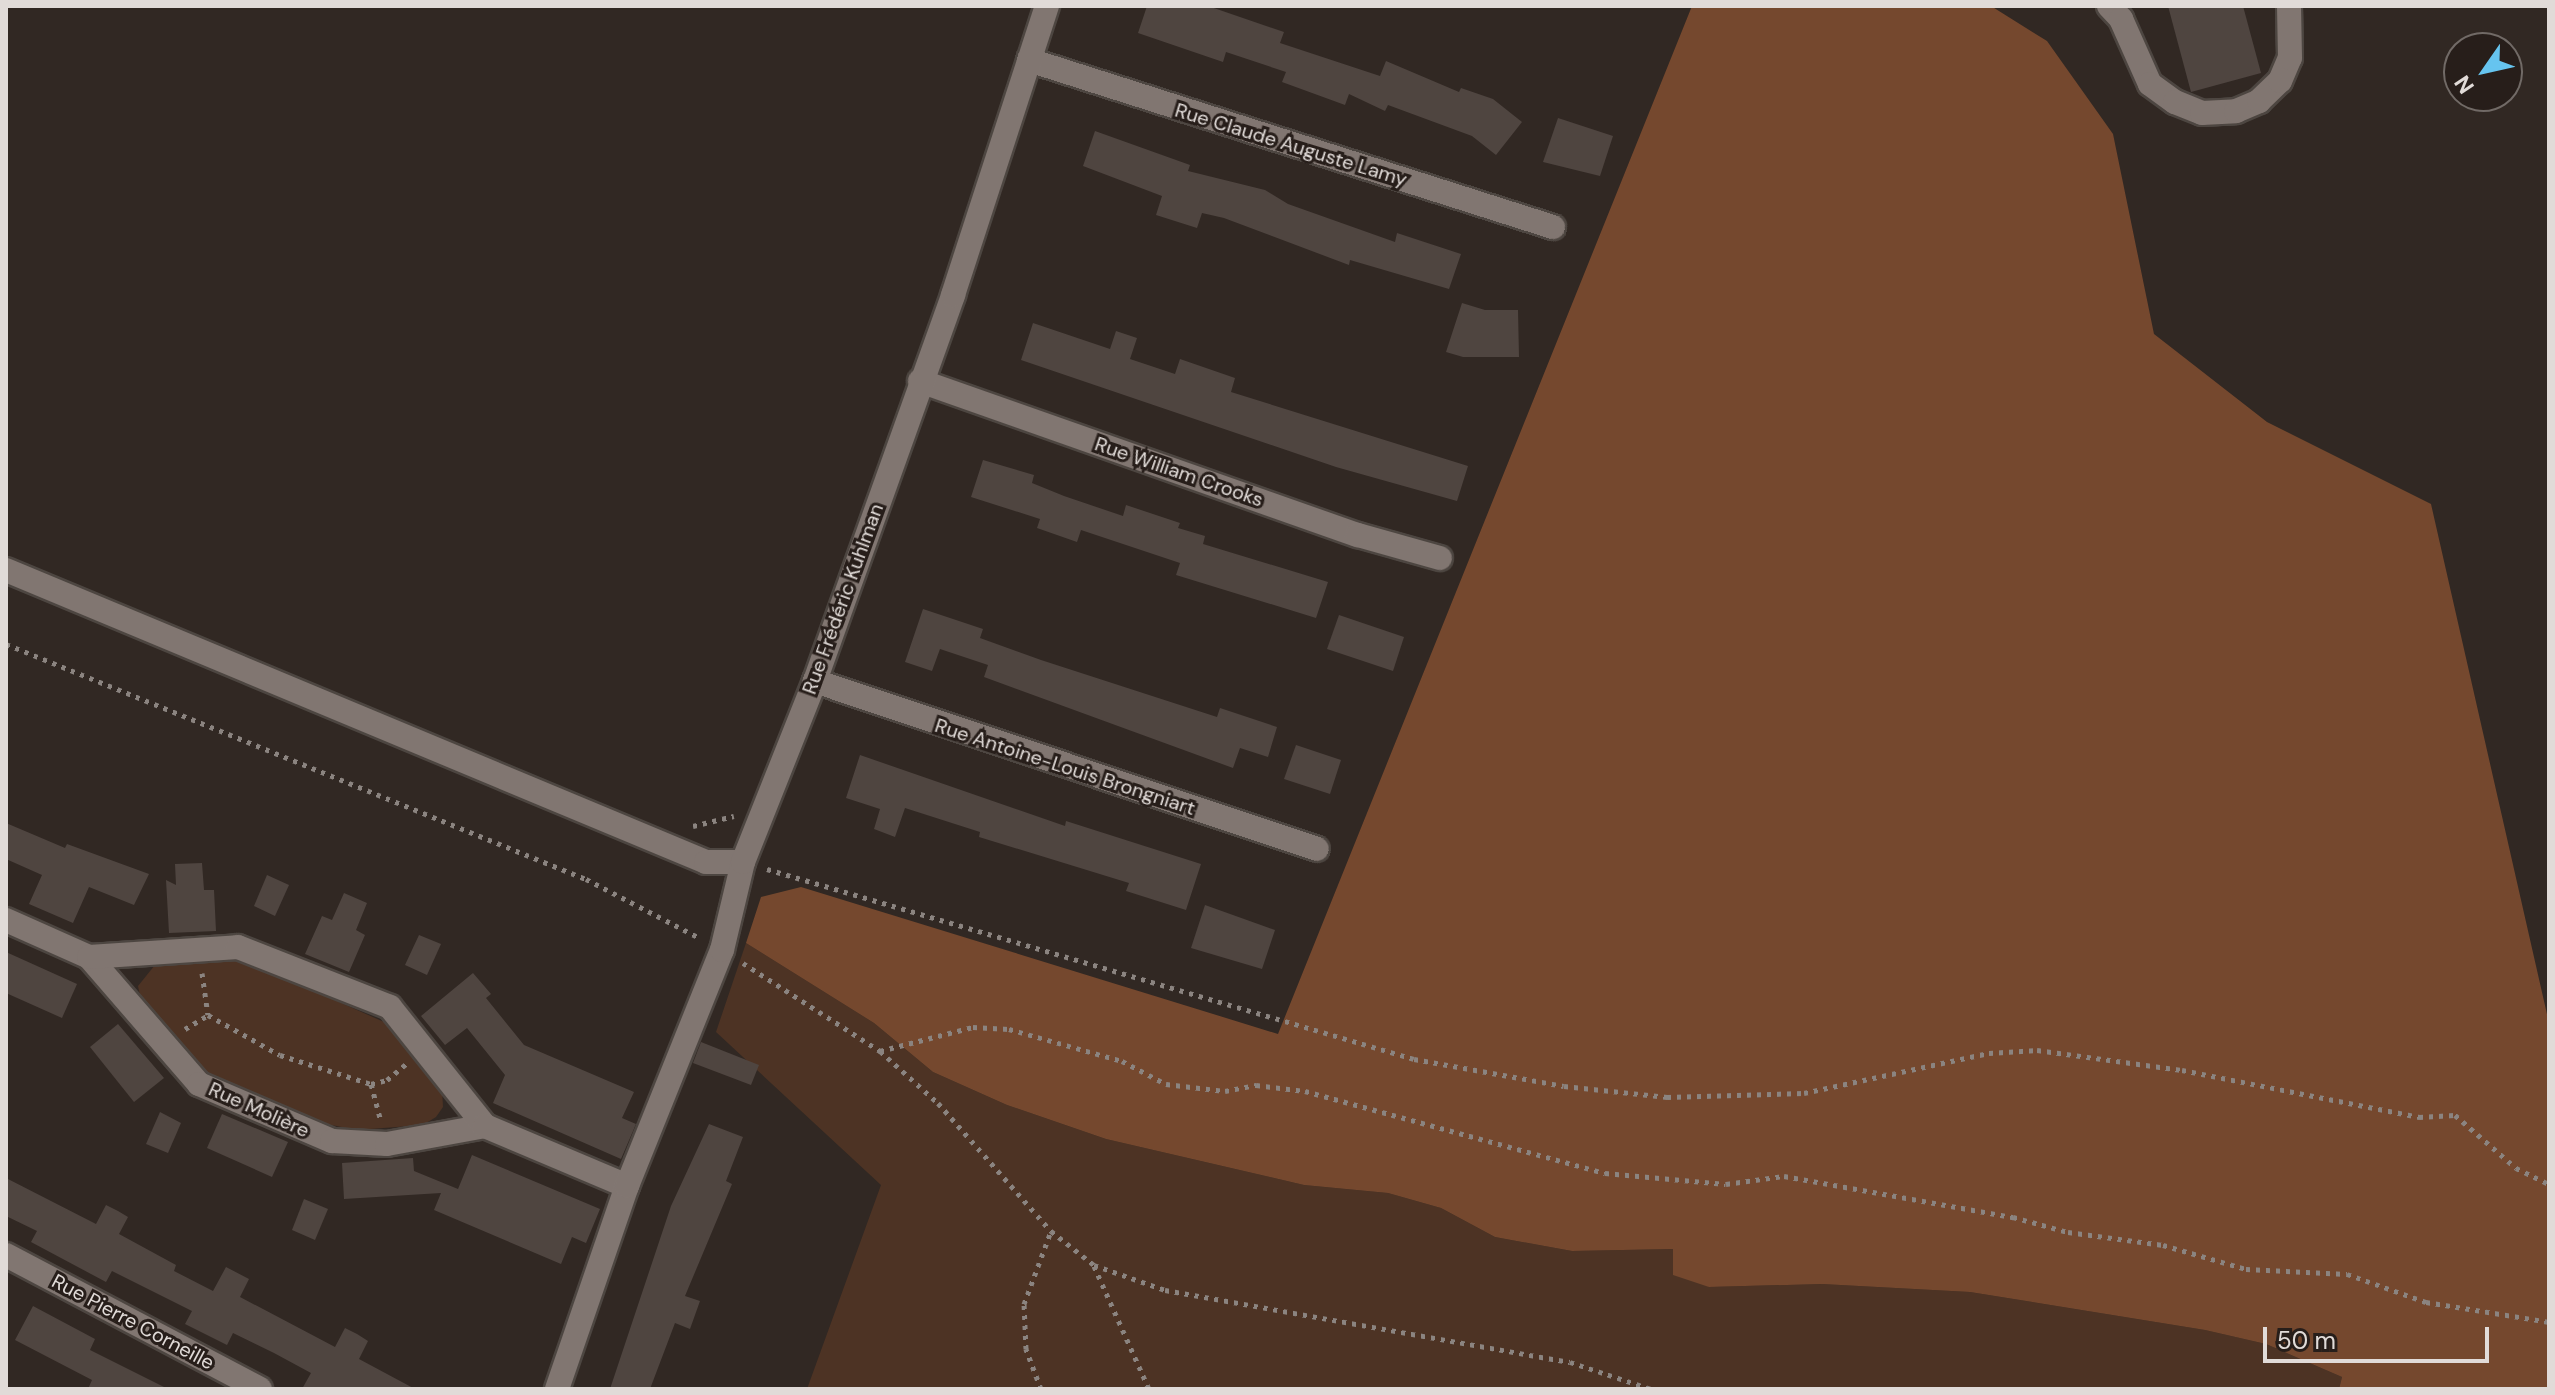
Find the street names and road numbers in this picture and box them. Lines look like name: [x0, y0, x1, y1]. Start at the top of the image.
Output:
street label: Rue Claude Auguste Lamy: [1172, 98, 1410, 192]
street label: Rue William Crooks: [1092, 432, 1266, 512]
street label: Rue Frédéric Kuhlman: [797, 501, 889, 697]
street label: Rue Antoine-Louis Brongniart: [932, 714, 1198, 820]
street label: Rue Molière: [205, 1077, 313, 1143]
street label: Rue Pierre Corneille: [48, 1269, 218, 1375]

